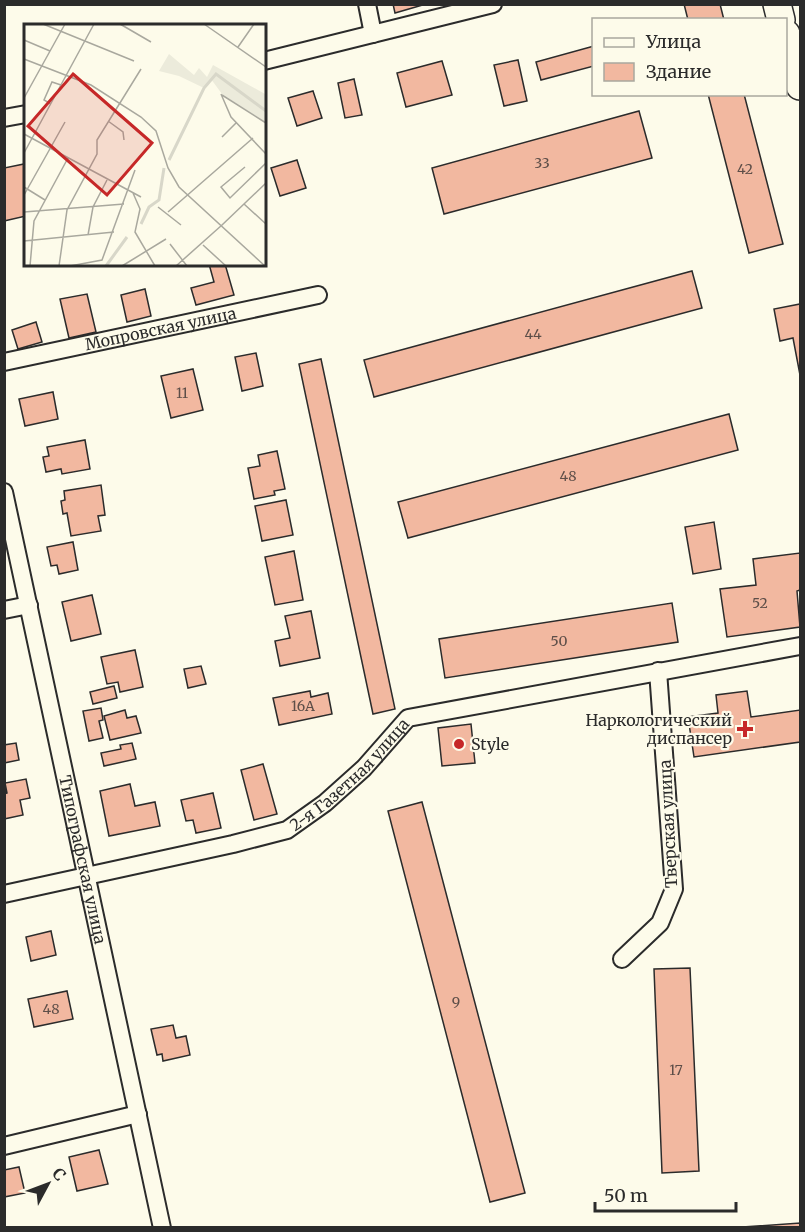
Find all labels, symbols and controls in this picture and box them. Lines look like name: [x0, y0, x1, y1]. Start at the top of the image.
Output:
legend: [592, 18, 787, 96]
inset map: [24, 24, 266, 266]
text: Улица: [645, 30, 701, 53]
text: Здание: [646, 60, 711, 83]
house number: 33: [534, 154, 550, 172]
house number: 42: [737, 160, 753, 178]
street label: Мопровская улица: [83, 303, 238, 354]
house number: 44: [524, 325, 542, 343]
house number: 11: [176, 384, 188, 402]
house number: 48: [560, 467, 576, 485]
house number: 52: [752, 594, 768, 612]
house number: 50: [551, 632, 567, 650]
house number: 16А: [291, 697, 315, 715]
place label: Наркологический диспансер: [586, 710, 732, 748]
street label: 2-я Газетная улица: [286, 714, 413, 835]
marker: Наркологический диспансер: [736, 720, 754, 738]
place label: Style: [471, 734, 509, 754]
marker: Style: [452, 737, 466, 751]
street label: Тверская улица: [655, 759, 681, 889]
street label: Типографская улица: [55, 773, 111, 946]
house number: 9: [452, 993, 460, 1011]
house number: 48: [43, 1000, 59, 1018]
house number: 17: [669, 1061, 683, 1079]
north arrow: [18, 1154, 78, 1214]
text: С: [48, 1164, 70, 1185]
scale bar: [595, 1175, 736, 1213]
text: 50 m: [604, 1184, 648, 1207]

